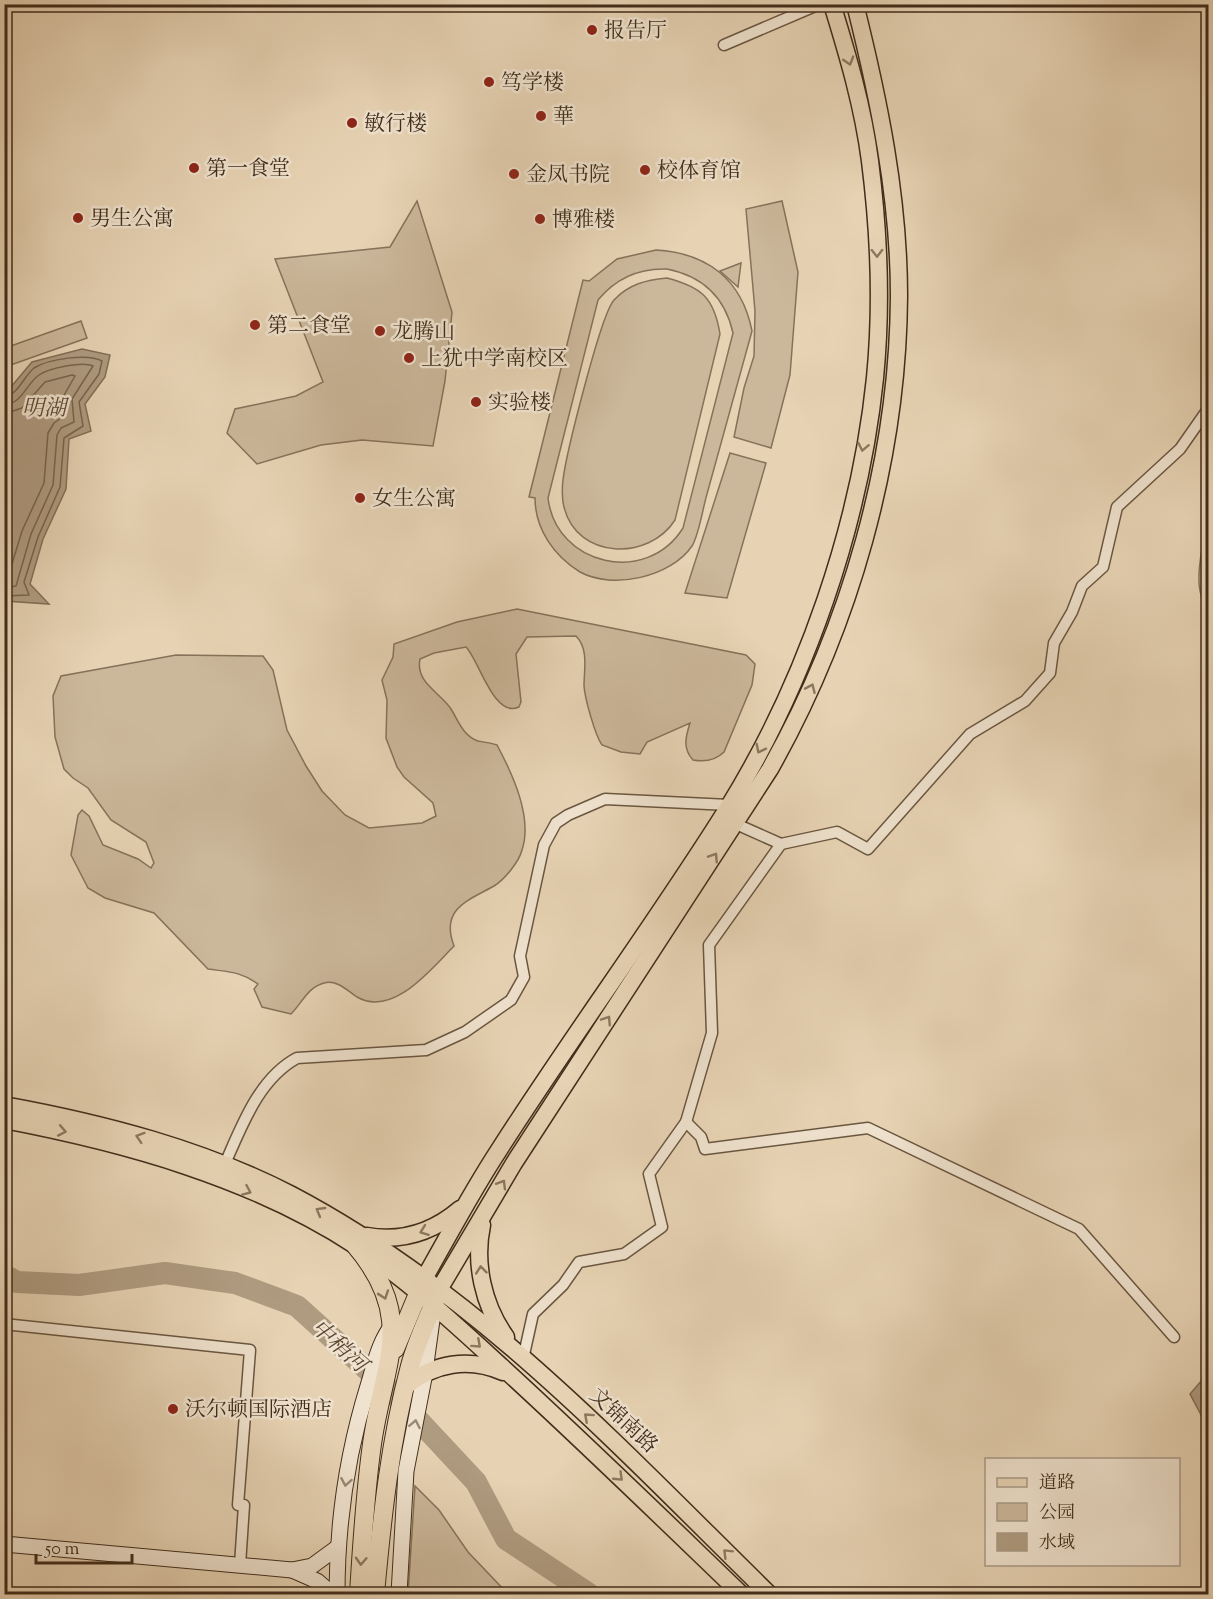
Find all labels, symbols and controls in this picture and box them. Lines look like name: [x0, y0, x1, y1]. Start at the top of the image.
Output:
place label: 报告厅: [604, 17, 667, 47]
marker: 报告厅: [585, 23, 599, 37]
one-way arrow: [842, 55, 854, 65]
place label: 笃学楼: [501, 69, 564, 99]
marker: 笃学楼: [482, 75, 496, 89]
place label: 華: [553, 103, 574, 133]
marker: 華: [534, 109, 548, 123]
place label: 敏行楼: [364, 110, 427, 140]
marker: 敏行楼: [345, 116, 359, 130]
place label: 第一食堂: [206, 155, 290, 185]
place label: 校体育馆: [657, 157, 741, 187]
marker: 第一食堂: [187, 161, 201, 175]
place label: 金凤书院: [526, 161, 610, 191]
marker: 校体育馆: [638, 163, 652, 177]
marker: 金凤书院: [507, 167, 521, 181]
place label: 男生公寓: [90, 205, 174, 235]
place label: 博雅楼: [552, 206, 615, 236]
marker: 男生公寓: [71, 211, 85, 225]
marker: 博雅楼: [533, 212, 547, 226]
one-way arrow: [870, 248, 883, 257]
place label: 第二食堂: [267, 312, 351, 342]
marker: 第二食堂: [248, 318, 262, 332]
place label: 龙腾山: [392, 318, 455, 348]
marker: 龙腾山: [373, 324, 387, 338]
place label: 上犹中学南校区: [421, 345, 568, 375]
marker: 上犹中学南校区: [402, 351, 416, 365]
place label: 实验楼: [488, 389, 551, 419]
water label: 明湖: [22, 394, 70, 426]
marker: 实验楼: [469, 395, 483, 409]
one-way arrow: [858, 442, 871, 452]
place label: 女生公寓: [372, 485, 456, 515]
marker: 女生公寓: [353, 491, 367, 505]
one-way arrow: [804, 683, 816, 694]
one-way arrow: [756, 743, 767, 754]
one-way arrow: [707, 853, 719, 863]
one-way arrow: [600, 1016, 612, 1026]
one-way arrow: [57, 1124, 67, 1137]
one-way arrow: [135, 1132, 146, 1144]
one-way arrow: [495, 1180, 506, 1190]
one-way arrow: [241, 1183, 252, 1195]
one-way arrow: [316, 1207, 326, 1218]
one-way arrow: [419, 1223, 429, 1236]
one-way arrow: [475, 1265, 487, 1274]
one-way arrow: [377, 1289, 390, 1300]
water label: 中稍河: [303, 1313, 376, 1384]
one-way arrow: [470, 1337, 481, 1348]
street label: 文锦南路: [582, 1382, 664, 1461]
place label: 沃尔顿国际酒店: [185, 1396, 332, 1426]
marker: 沃尔顿国际酒店: [166, 1402, 180, 1416]
one-way arrow: [584, 1413, 594, 1424]
one-way arrow: [408, 1420, 421, 1430]
legend: [985, 1458, 1180, 1566]
one-way arrow: [613, 1470, 623, 1481]
text: 道路: [1039, 1471, 1075, 1497]
one-way arrow: [340, 1477, 353, 1487]
text: 公园: [1039, 1501, 1075, 1527]
scale bar: [36, 1527, 132, 1565]
text: 水域: [1039, 1531, 1075, 1557]
text: 50 m: [44, 1537, 80, 1563]
one-way arrow: [724, 1550, 735, 1561]
one-way arrow: [354, 1556, 367, 1565]

